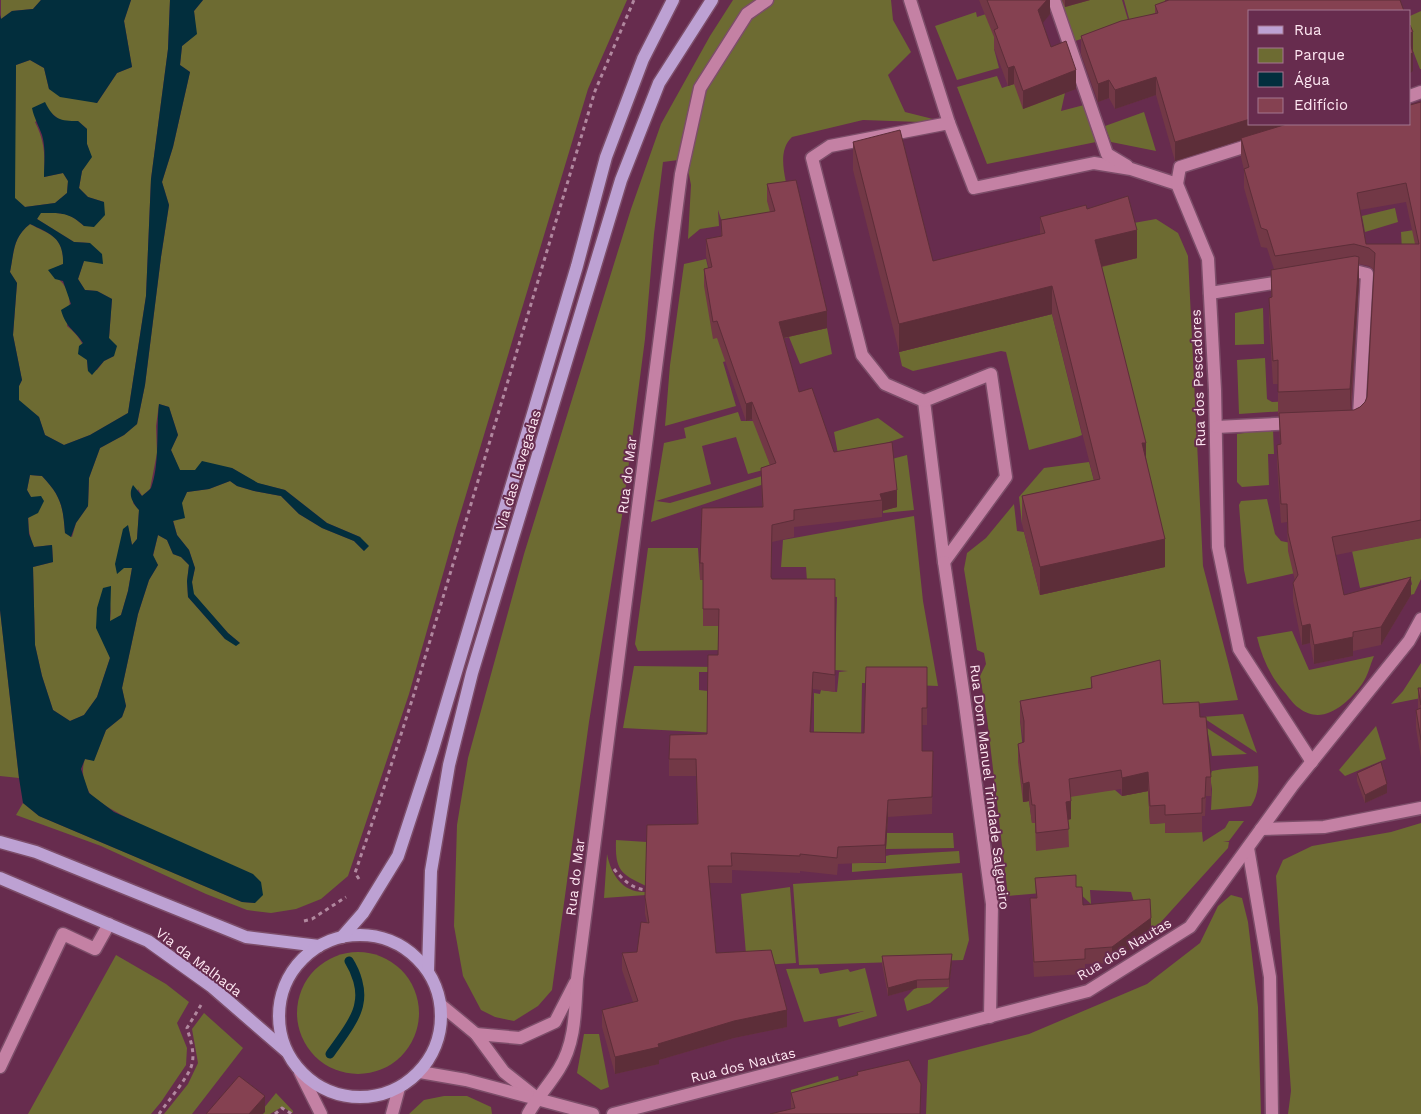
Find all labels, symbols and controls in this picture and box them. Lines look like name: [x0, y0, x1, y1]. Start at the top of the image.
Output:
legend: [1248, 10, 1411, 125]
text: Rua: [1294, 21, 1322, 39]
text: Parque: [1294, 46, 1345, 64]
text: Água: [1294, 71, 1330, 89]
text: Edifício: [1294, 96, 1348, 114]
street label: Rua dos Pescadores: [1188, 309, 1208, 447]
street label: Via das Lavegadas: [492, 408, 544, 532]
street label: Rua do Mar: [614, 435, 640, 515]
street label: Rua Dom Manuel Trindade Salgueiro: [967, 663, 1013, 911]
street label: Rua do Mar: [562, 837, 588, 917]
street label: Rua dos Nautas: [1074, 914, 1174, 984]
street label: Via da Malhada: [153, 924, 245, 1000]
street label: Rua dos Nautas: [689, 1044, 797, 1086]

